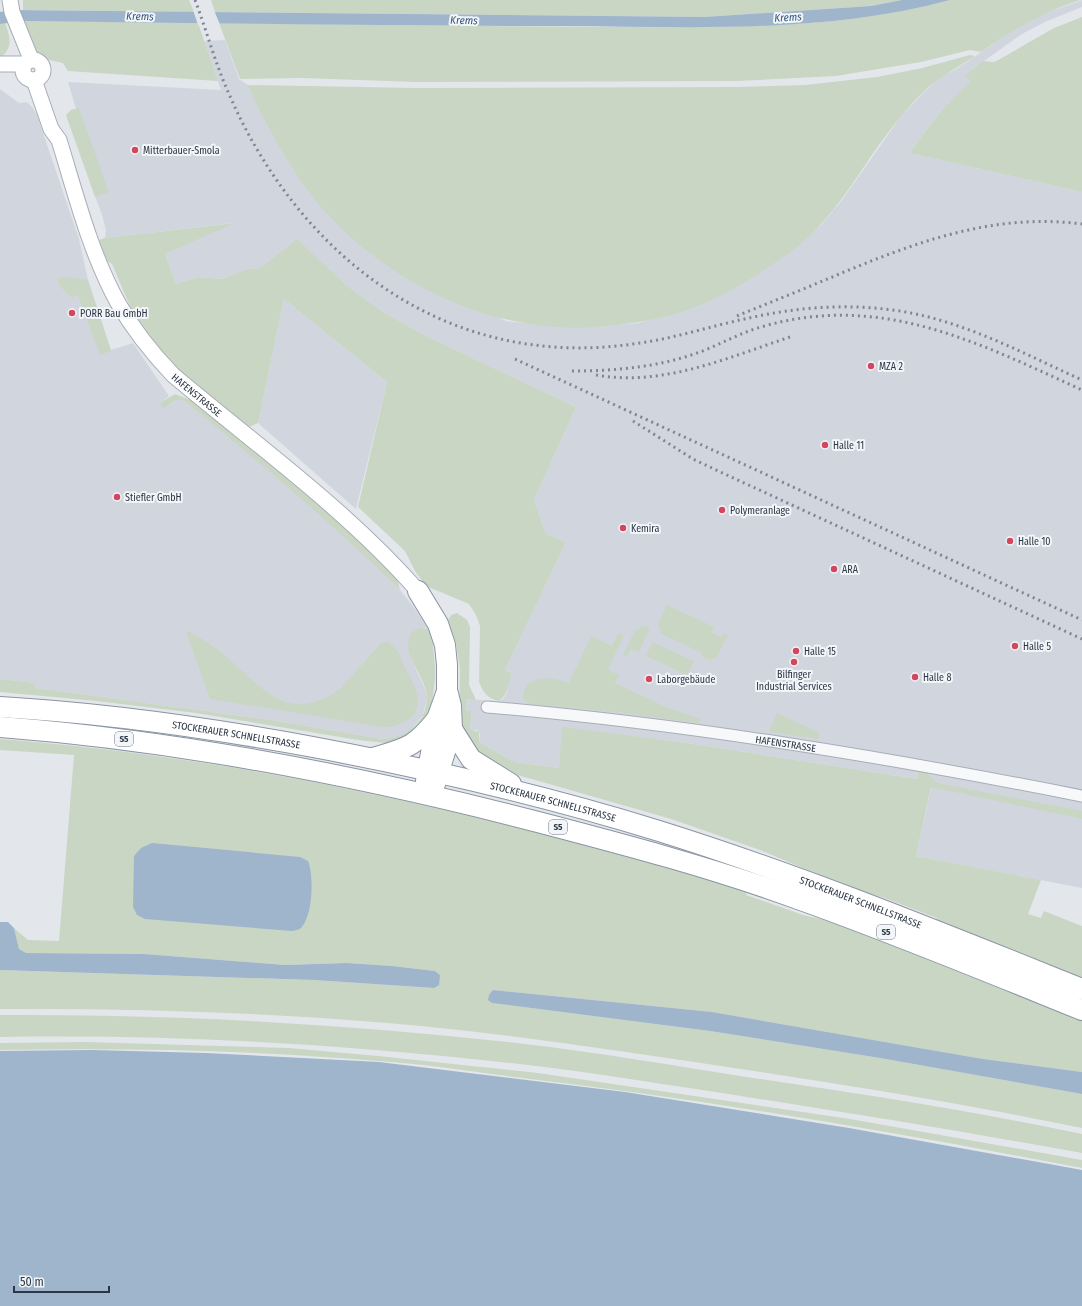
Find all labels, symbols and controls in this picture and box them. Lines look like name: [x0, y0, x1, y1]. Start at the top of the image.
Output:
water label: Krems: [126, 10, 154, 23]
water label: Krems: [774, 10, 803, 25]
water label: Krems: [450, 14, 478, 27]
marker: Mitterbauer-Smola: [130, 145, 140, 155]
place label: Mitterbauer-Smola: [143, 145, 220, 157]
marker: PORR Bau GmbH: [67, 308, 77, 318]
place label: PORR Bau GmbH: [80, 308, 148, 320]
marker: MZA 2: [866, 361, 876, 371]
place label: MZA 2: [879, 361, 903, 373]
street label: HAFENSTRASSE: [169, 371, 224, 420]
marker: Halle 11: [820, 440, 830, 450]
place label: Halle 11: [833, 440, 864, 452]
marker: Stiefler GmbH: [112, 492, 122, 502]
place label: Stiefler GmbH: [125, 492, 182, 504]
marker: Polymeranlage: [717, 505, 727, 515]
place label: Polymeranlage: [730, 505, 790, 517]
marker: Kemira: [618, 523, 628, 533]
place label: Kemira: [631, 523, 659, 535]
marker: Halle 10: [1005, 536, 1015, 546]
place label: Halle 10: [1018, 536, 1051, 548]
marker: ARA: [829, 564, 839, 574]
place label: ARA: [842, 564, 859, 576]
marker: Halle 5: [1010, 641, 1020, 651]
place label: Halle 5: [1023, 641, 1051, 653]
marker: Halle 15: [791, 646, 801, 656]
place label: Halle 15: [804, 646, 836, 658]
marker: Bilfinger Industrial Services: [789, 657, 799, 667]
place label: Bilfinger Industrial Services: [756, 669, 832, 693]
marker: Halle 8: [910, 672, 920, 682]
place label: Halle 8: [923, 672, 951, 684]
marker: Laborgebäude: [644, 674, 654, 684]
place label: Laborgebäude: [657, 674, 715, 686]
street label: STOCKERAUER SCHNELLSTRASSE: [171, 719, 302, 752]
road number: S5: [115, 732, 133, 746]
street label: HAFENSTRASSE: [755, 734, 817, 755]
street label: STOCKERAUER SCHNELLSTRASSE: [489, 780, 617, 825]
road number: S5: [549, 820, 567, 834]
street label: STOCKERAUER SCHNELLSTRASSE: [798, 874, 924, 932]
road number: S5: [877, 925, 895, 939]
scale bar: [14, 1268, 109, 1294]
text: 50 m: [20, 1275, 44, 1289]

